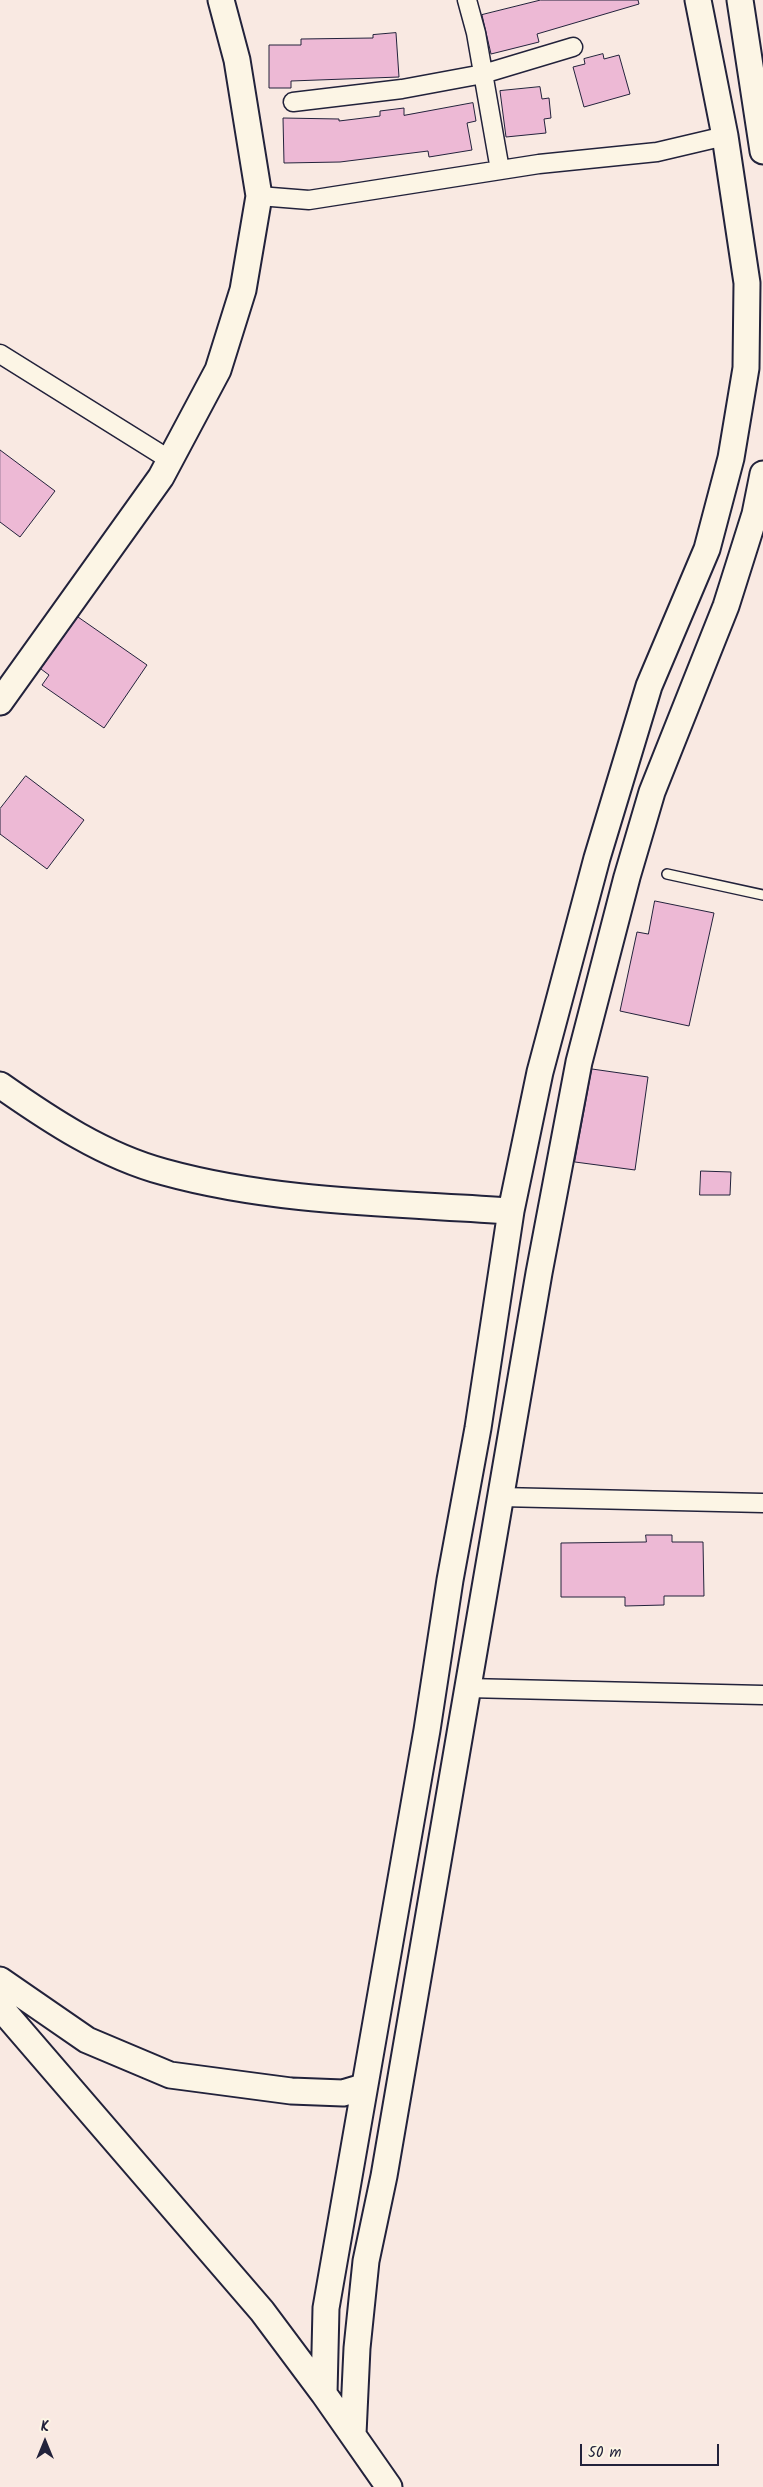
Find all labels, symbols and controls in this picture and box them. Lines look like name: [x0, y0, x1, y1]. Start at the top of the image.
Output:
text: K: [41, 2416, 49, 2438]
north arrow: [20, 2417, 70, 2467]
scale bar: [583, 2434, 722, 2466]
text: 50 m: [588, 2441, 622, 2465]

